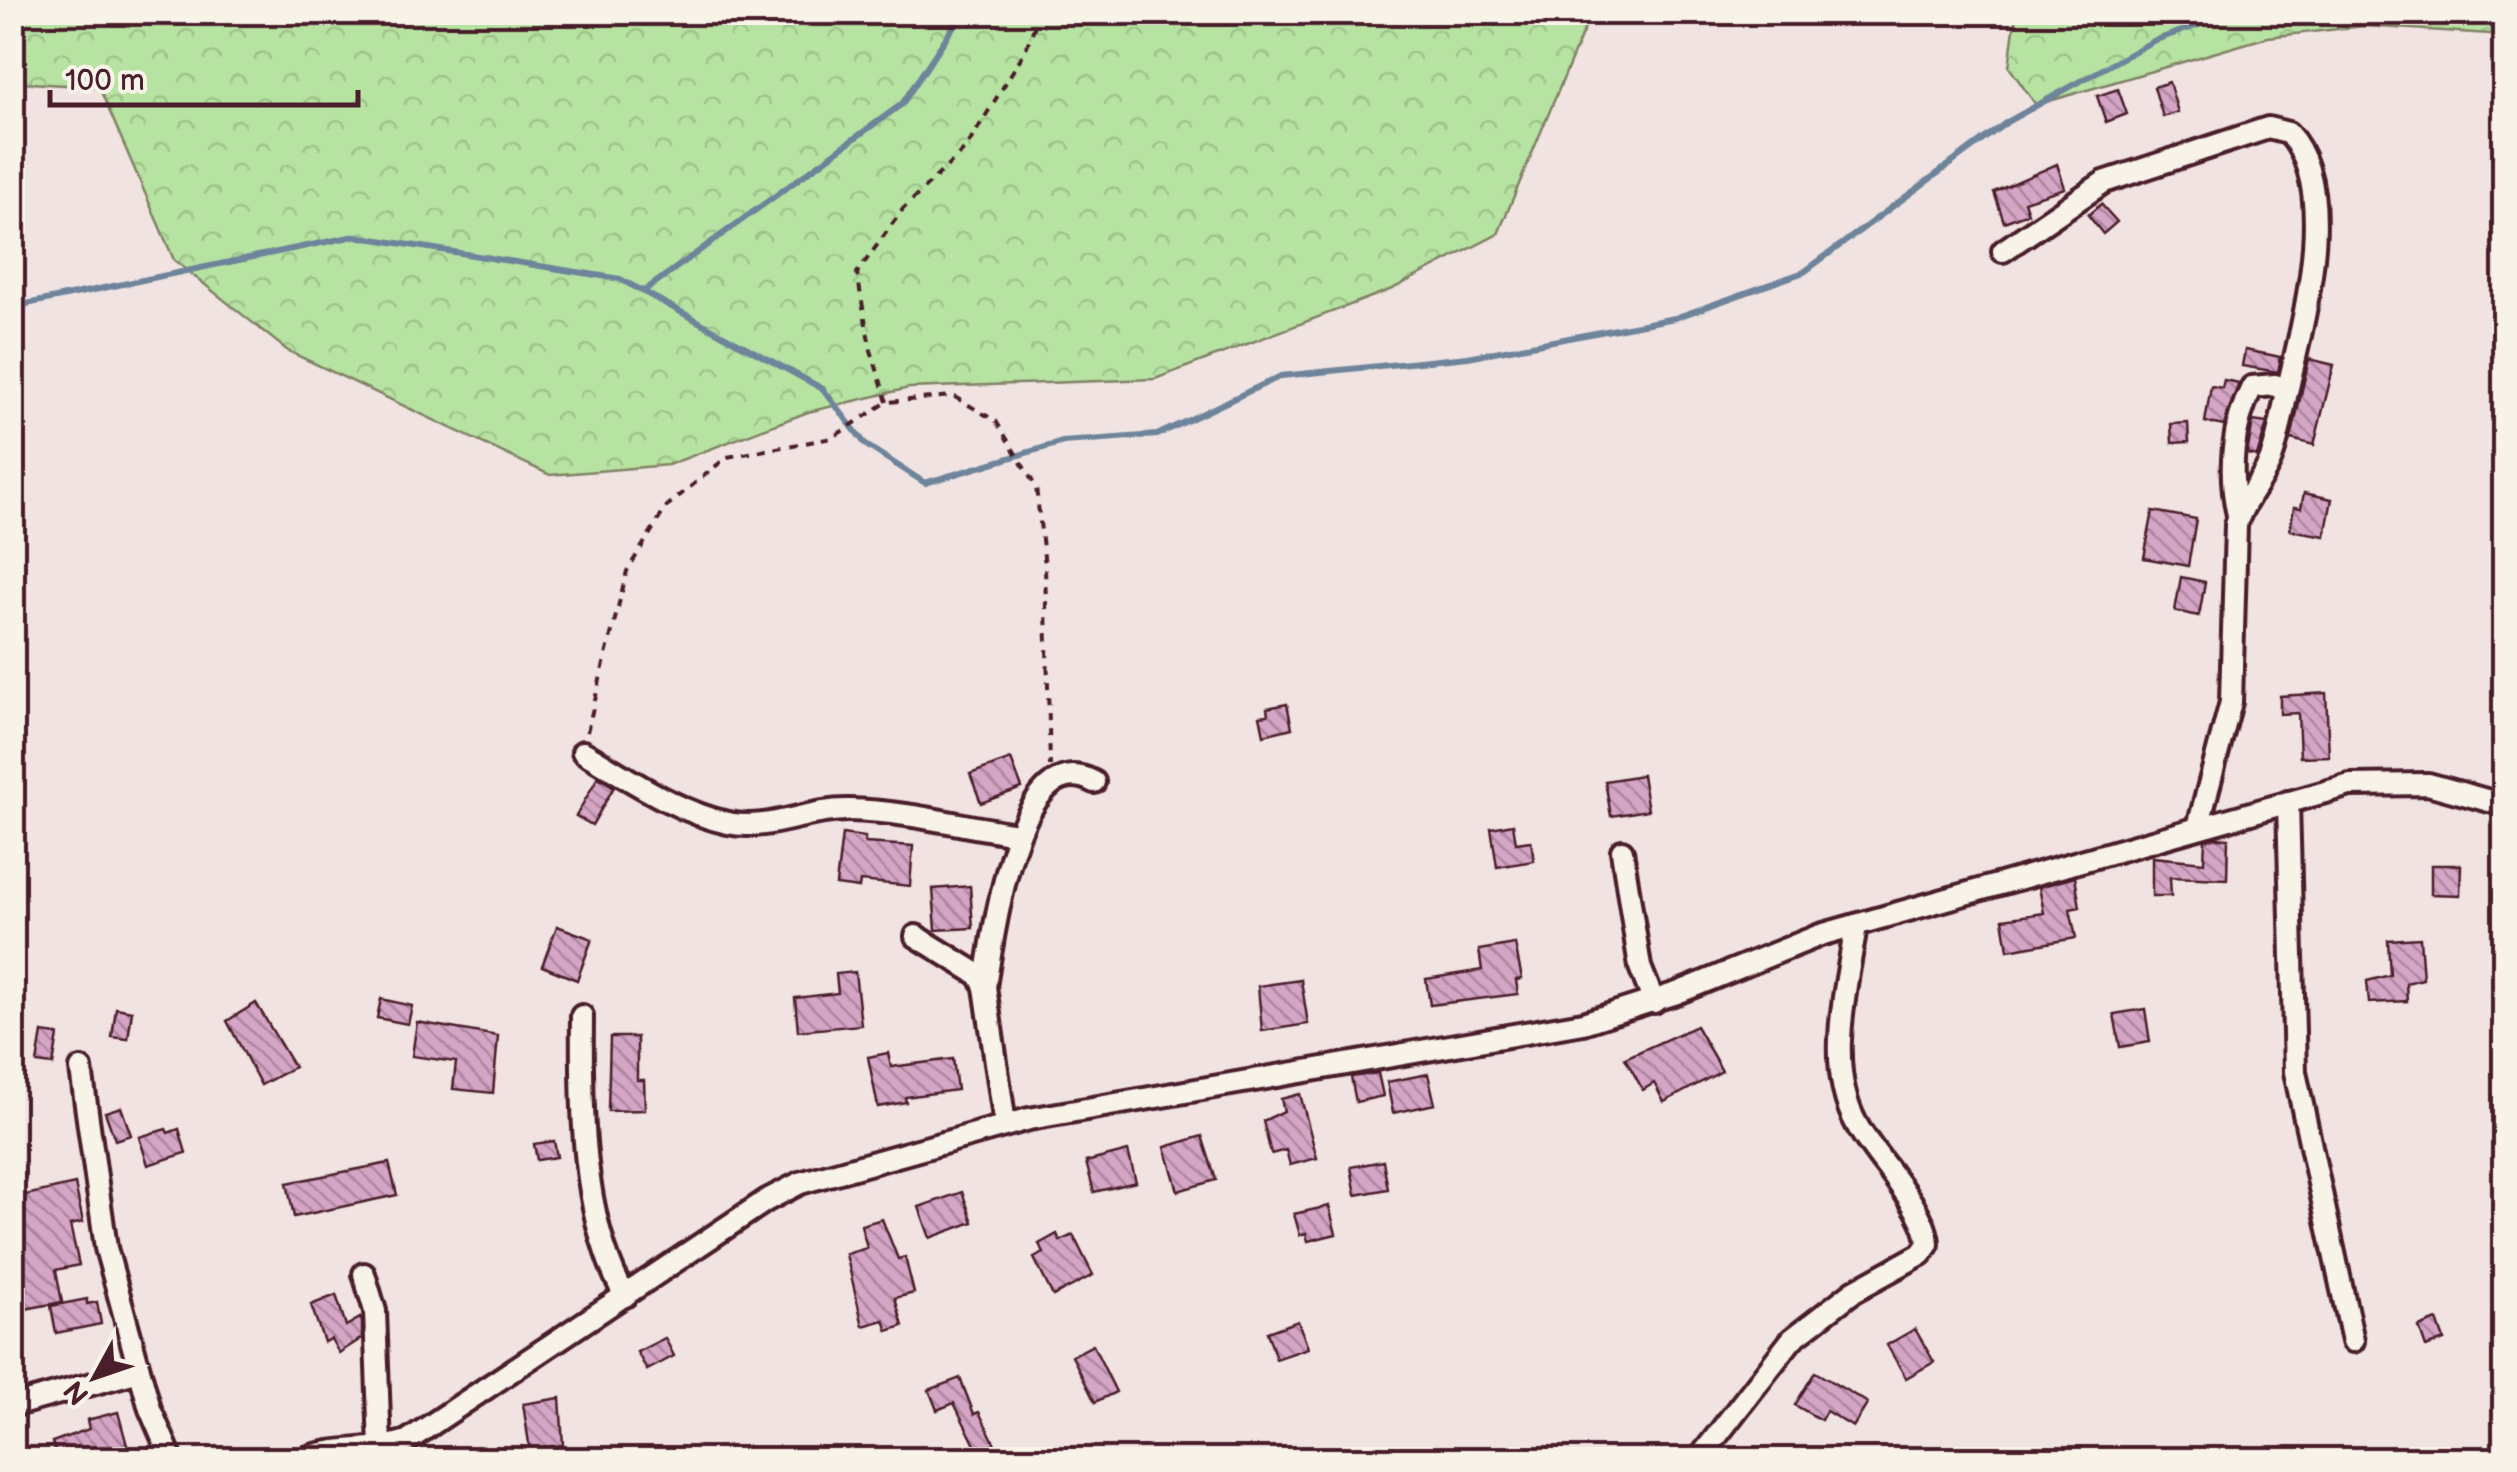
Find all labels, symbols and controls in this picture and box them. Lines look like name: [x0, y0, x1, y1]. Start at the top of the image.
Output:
scale bar: [50, 45, 358, 107]
text: 100 m: [65, 63, 145, 99]
north arrow: [45, 1327, 145, 1427]
text: N: [58, 1373, 96, 1411]

